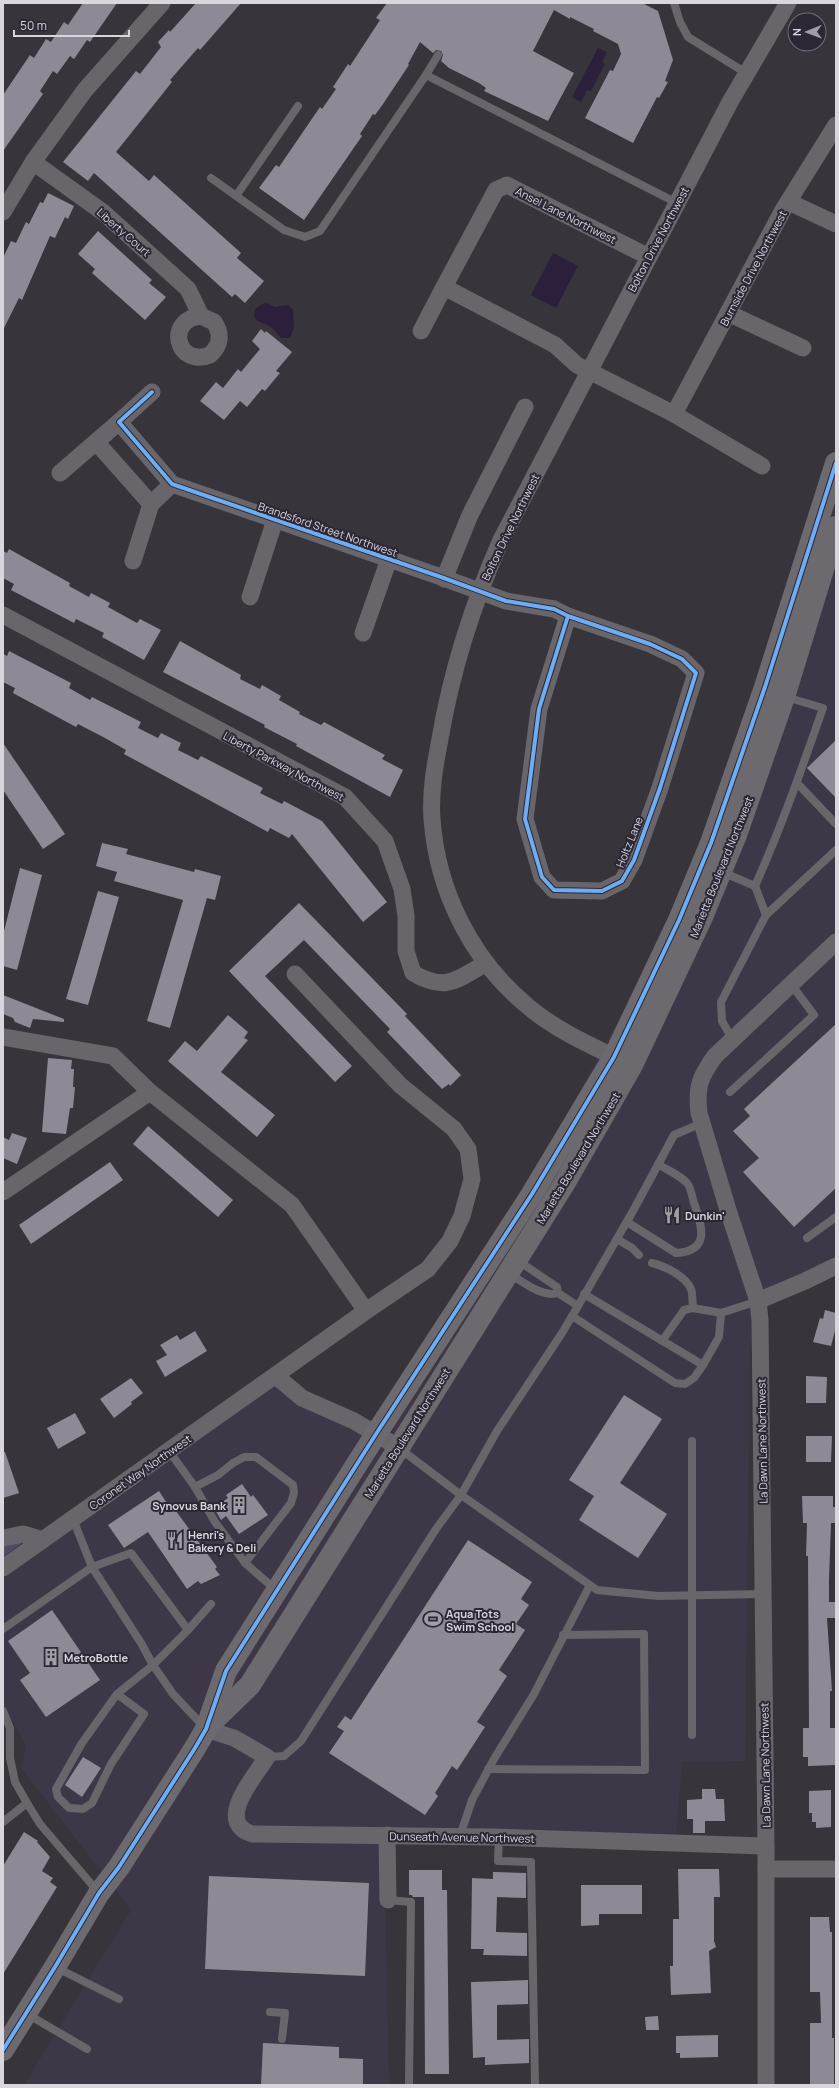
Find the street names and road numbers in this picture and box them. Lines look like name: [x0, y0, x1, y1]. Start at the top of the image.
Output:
street label: Ansel Lane Northwest: [513, 183, 619, 247]
street label: Bolton Drive Northwest: [624, 184, 692, 294]
street label: Liberty Court: [94, 204, 154, 260]
street label: Burnside Drive Northwest: [716, 208, 790, 328]
street label: Bolton Drive Northwest: [478, 471, 542, 583]
street label: Brandsford Street Northwest: [256, 498, 400, 560]
street label: Liberty Parkway Northwest: [221, 728, 347, 804]
street label: Marietta Boulevard Northwest: [686, 794, 756, 940]
street label: Holtz Lane: [612, 814, 646, 870]
street label: Marietta Boulevard Northwest: [533, 1089, 623, 1227]
street label: Marietta Boulevard Northwest: [361, 1365, 453, 1501]
street label: La Dawn Lane Northwest: [753, 1378, 771, 1504]
street label: Coronet Way Northwest: [86, 1431, 194, 1513]
street label: La Dawn Lane Northwest: [756, 1702, 774, 1828]
street label: Dunseath Avenue Northwest: [389, 1828, 535, 1846]

